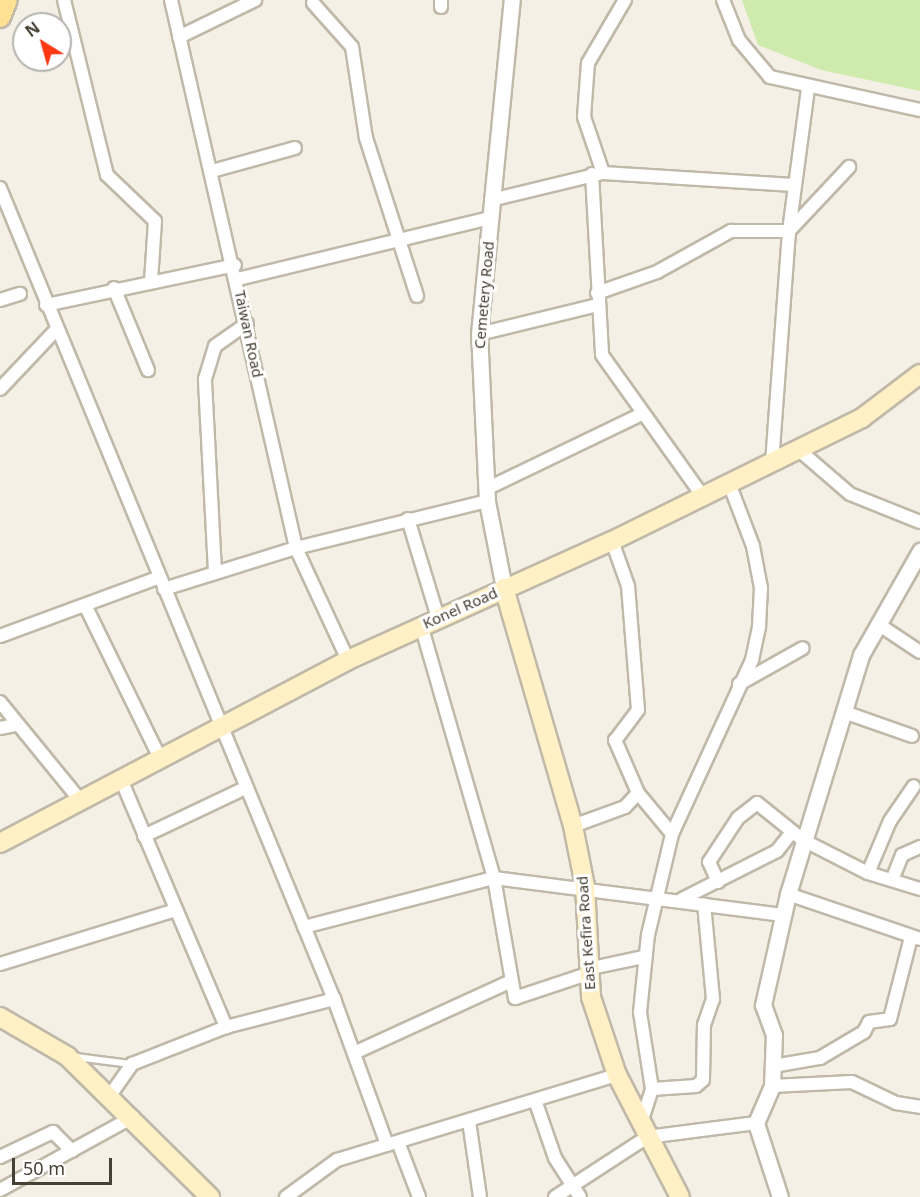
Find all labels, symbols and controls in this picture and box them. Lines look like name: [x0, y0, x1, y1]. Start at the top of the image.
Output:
north arrow: [12, 12, 72, 72]
text: N: [21, 17, 44, 42]
street label: Cemetery Road: [470, 240, 498, 350]
street label: Taiwan Road: [231, 289, 267, 379]
street label: Konel Road: [420, 584, 500, 632]
street label: East Kefira Road: [573, 875, 599, 991]
scale bar: [15, 1146, 116, 1184]
text: 50 m: [23, 1156, 65, 1180]

